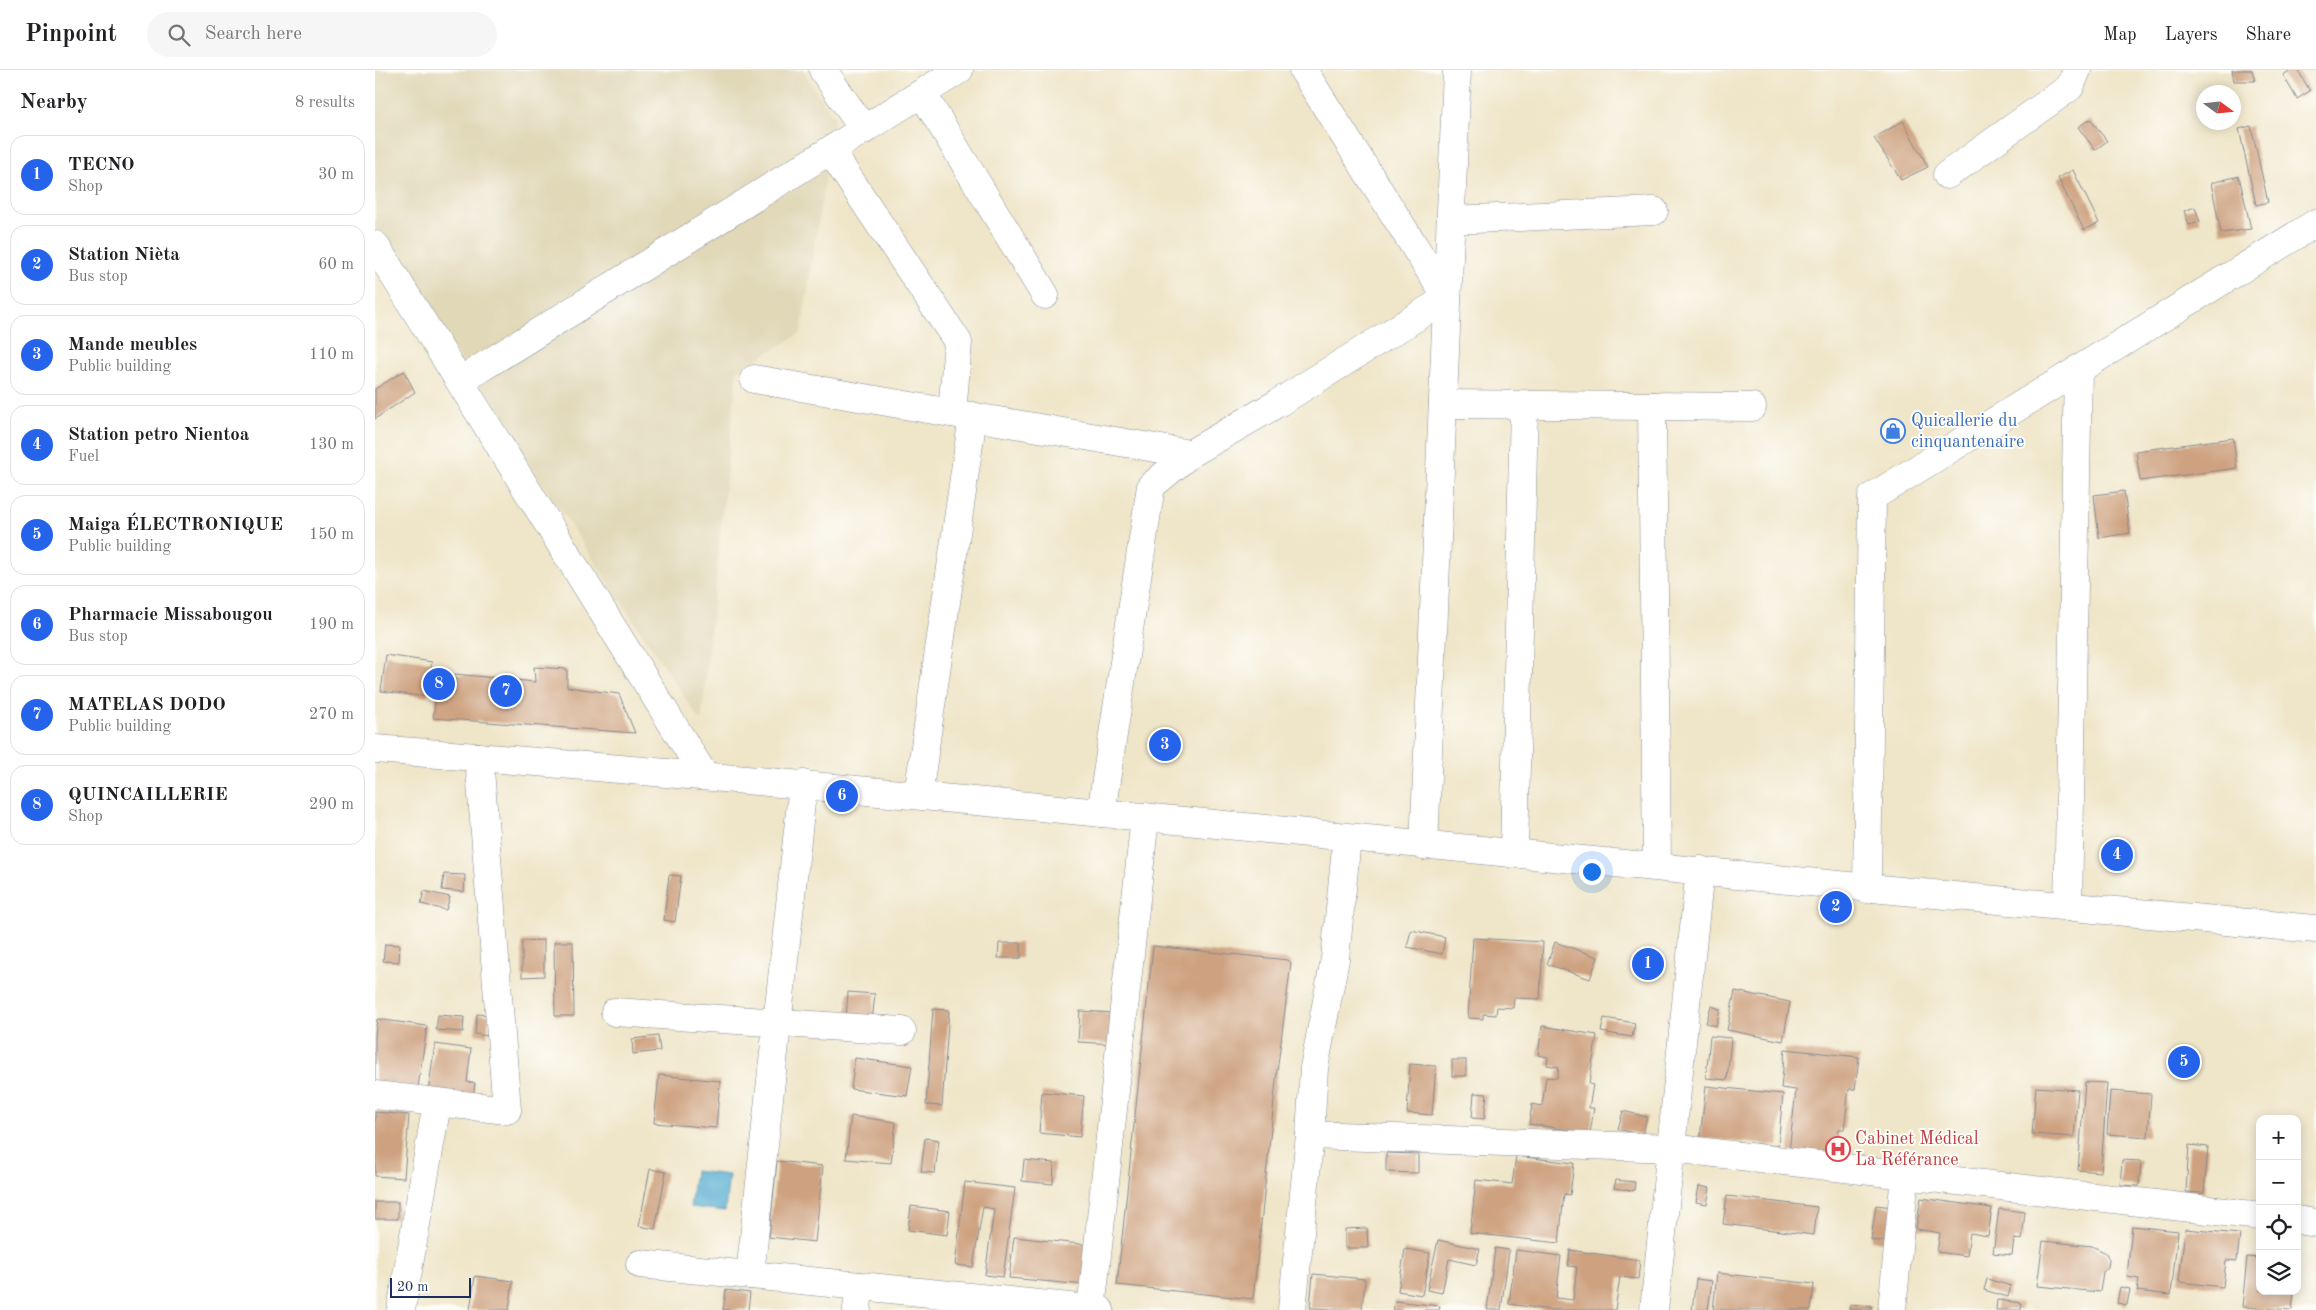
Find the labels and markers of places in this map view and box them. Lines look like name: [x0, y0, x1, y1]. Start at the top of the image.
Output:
place label: Quicallerie du cinquantenaire: [1911, 412, 2024, 451]
shop icon: Quicallerie du cinquantenaire: [1880, 418, 1906, 444]
pin: 8: [423, 665, 455, 703]
pin: 7: [490, 672, 522, 710]
pin: 3: [1149, 726, 1181, 764]
pin: 6: [826, 777, 858, 815]
pin: 4: [2101, 836, 2133, 874]
pin: 2: [1820, 888, 1852, 926]
pin: 1: [1632, 945, 1664, 983]
pin: 5: [2168, 1043, 2200, 1081]
place label: Cabinet Médical La Référance: [1855, 1130, 1979, 1169]
hospital icon: Cabinet Médical La Référance: [1825, 1136, 1851, 1162]

